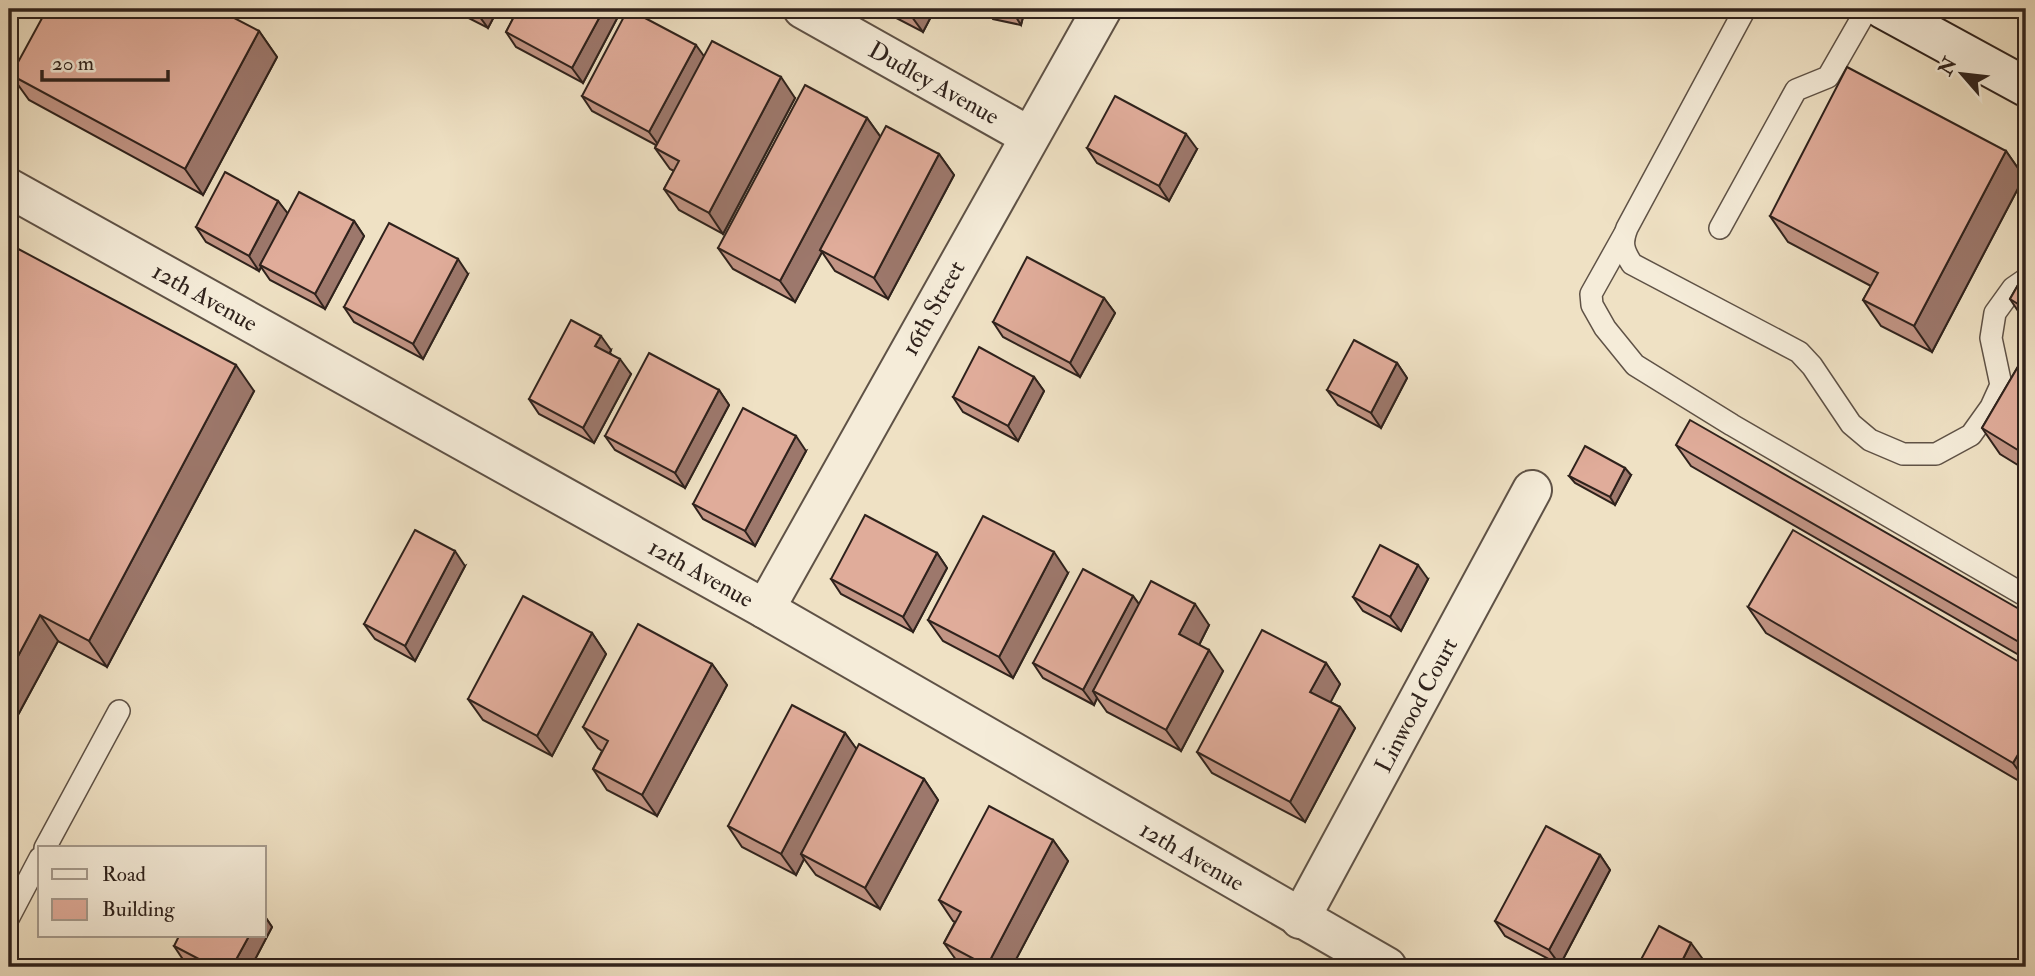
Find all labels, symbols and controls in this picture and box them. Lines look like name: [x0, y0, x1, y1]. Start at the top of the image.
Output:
street label: Dudley Avenue: [863, 35, 1005, 132]
scale bar: [42, 38, 168, 82]
north arrow: [1926, 38, 1996, 108]
text: 20 m: [52, 50, 94, 77]
text: N: [1933, 52, 1963, 81]
street label: 16th Street: [895, 255, 972, 361]
street label: 12th Avenue: [147, 256, 263, 339]
street label: 12th Avenue: [643, 532, 759, 615]
street label: Linwood Court: [1368, 632, 1465, 778]
street label: 12th Avenue: [1134, 814, 1250, 899]
legend: [38, 846, 266, 937]
text: Road: [102, 861, 147, 888]
text: Building: [102, 896, 175, 923]

